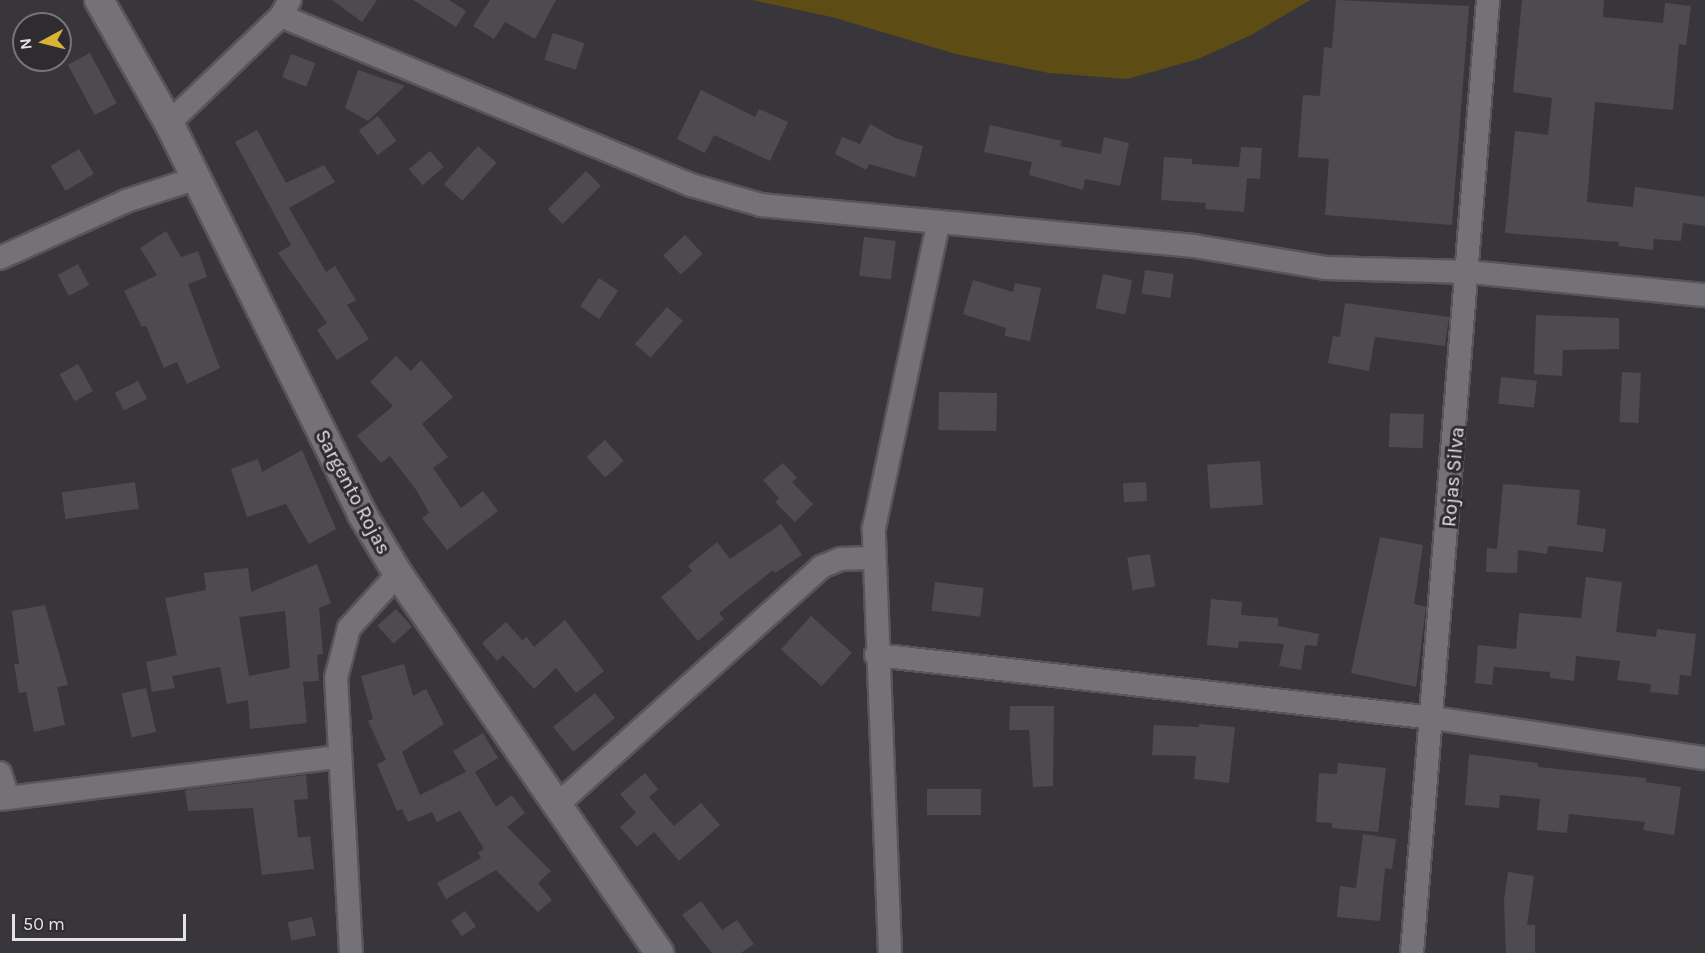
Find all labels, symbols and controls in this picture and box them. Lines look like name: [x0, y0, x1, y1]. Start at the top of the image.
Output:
north arrow: [12, 12, 72, 72]
text: N: [15, 37, 36, 51]
street label: Sargento Rojas: [310, 426, 396, 558]
street label: Rojas Silva: [1437, 426, 1469, 528]
scale bar: [15, 902, 189, 940]
text: 50 m: [23, 913, 65, 935]

